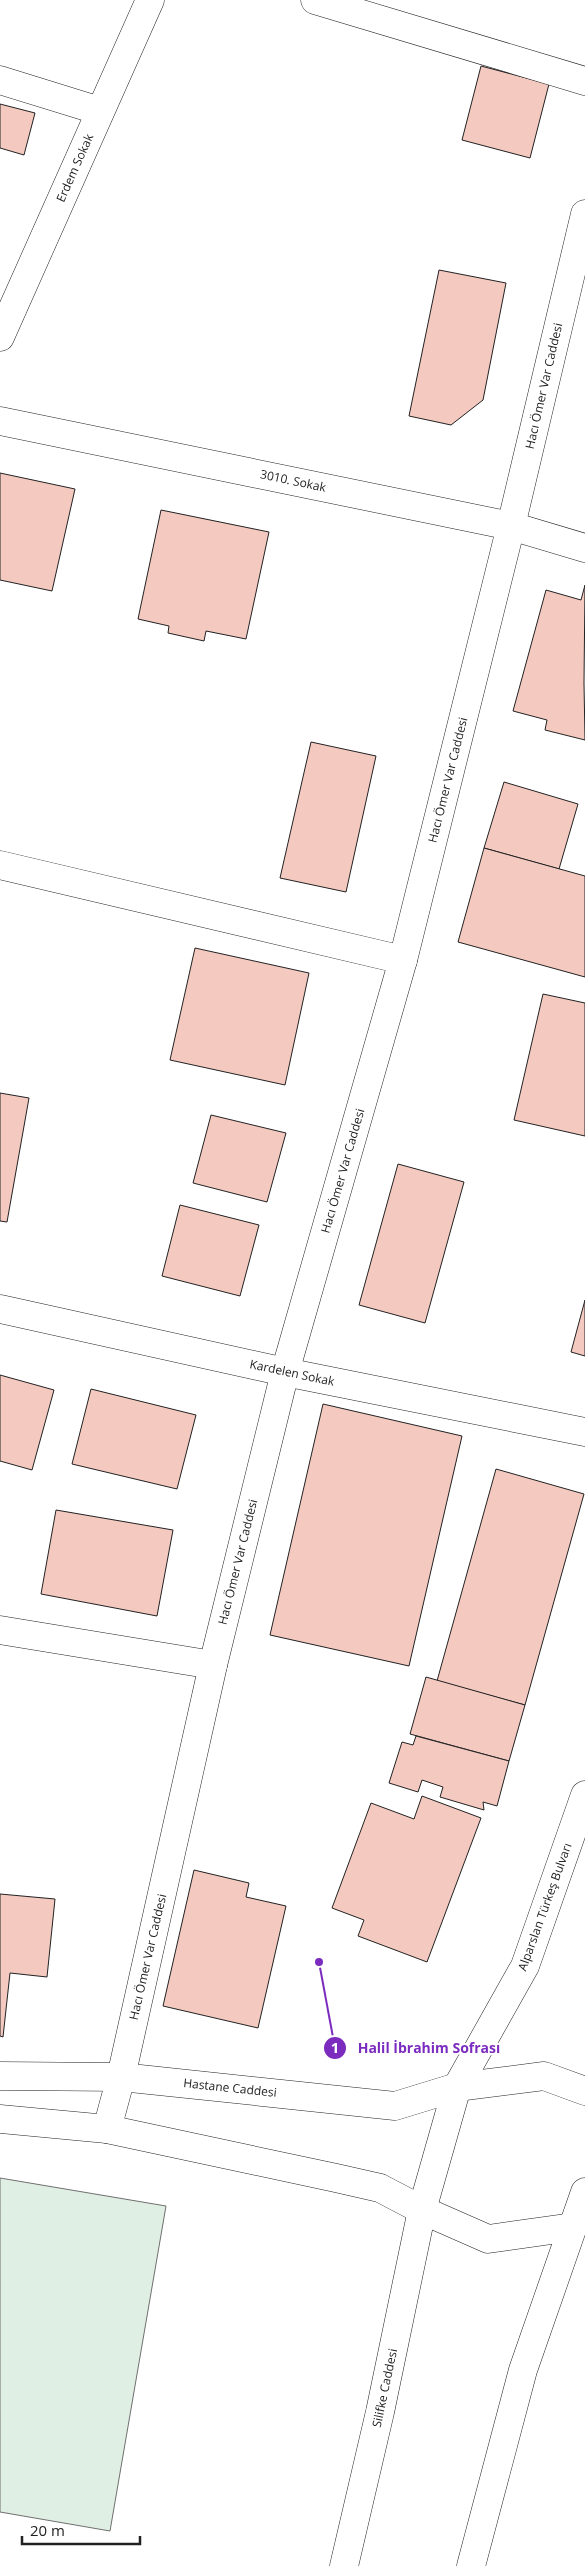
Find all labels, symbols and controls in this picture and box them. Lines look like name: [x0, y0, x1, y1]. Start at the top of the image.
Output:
street label: Erdem Sokak: [52, 130, 97, 205]
street label: Hacı Ömer Var Caddesi: [521, 321, 566, 451]
street label: 3010. Sokak: [259, 465, 328, 496]
street label: Hacı Ömer Var Caddesi: [424, 715, 471, 844]
street label: Hacı Ömer Var Caddesi: [317, 1107, 368, 1235]
street label: Kardelen Sokak: [248, 1355, 337, 1390]
street label: Hacı Ömer Var Caddesi: [214, 1497, 261, 1626]
street label: Alparslan Türkeş Bulvarı: [513, 1841, 576, 1973]
street label: Hacı Ömer Var Caddesi: [125, 1892, 170, 2022]
callout: Halil İbrahim Sofrası: [322, 2033, 510, 2062]
text: 1: [331, 2037, 339, 2057]
text: Halil İbrahim Sofrası: [358, 2038, 500, 2057]
street label: Hastane Caddesi: [183, 2074, 278, 2101]
street label: Silifke Caddesi: [368, 2347, 401, 2429]
scale bar: [22, 2514, 140, 2546]
text: 20 m: [30, 2520, 65, 2540]

